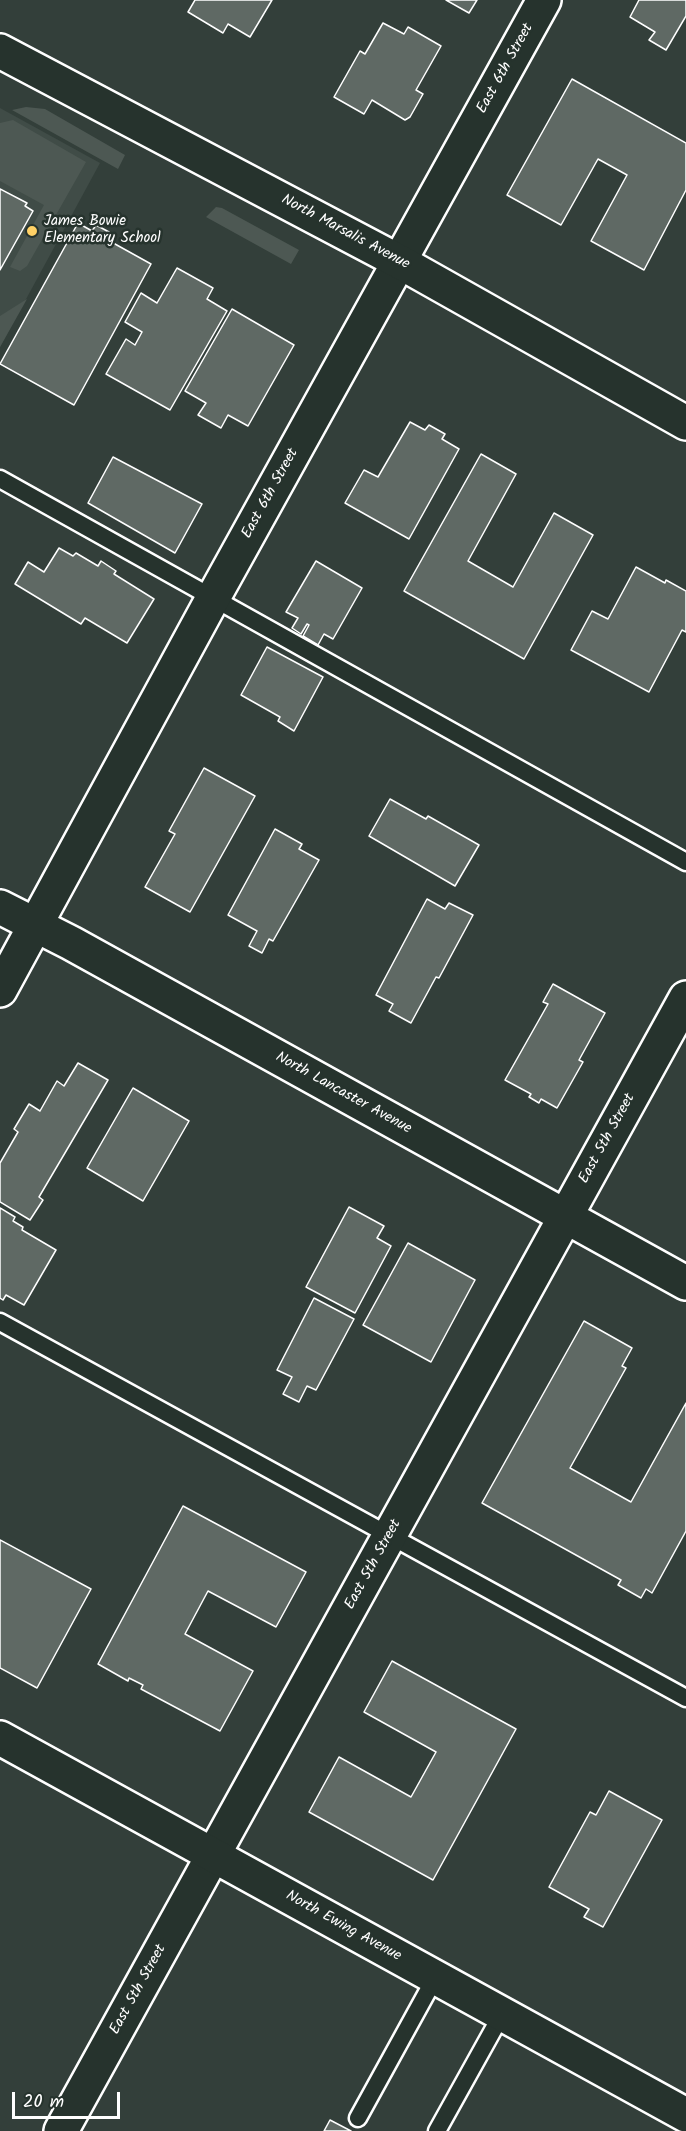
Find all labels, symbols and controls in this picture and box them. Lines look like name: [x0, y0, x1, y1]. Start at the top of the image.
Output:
street label: East 6th Street: [474, 21, 538, 117]
street label: North Marsalis Avenue: [278, 192, 412, 274]
place label: James Bowie Elementary School: [44, 213, 161, 248]
marker: James Bowie Elementary School: [25, 224, 39, 238]
street label: East 6th Street: [239, 446, 303, 542]
street label: North Lancaster Avenue: [272, 1049, 414, 1139]
street label: East 5th Street: [576, 1091, 640, 1187]
street label: East 5th Street: [342, 1517, 406, 1613]
street label: North Ewing Avenue: [282, 1888, 404, 1966]
street label: East 5th Street: [107, 1942, 171, 2038]
scale bar: [15, 2080, 123, 2118]
text: 20 m: [23, 2088, 64, 2117]

